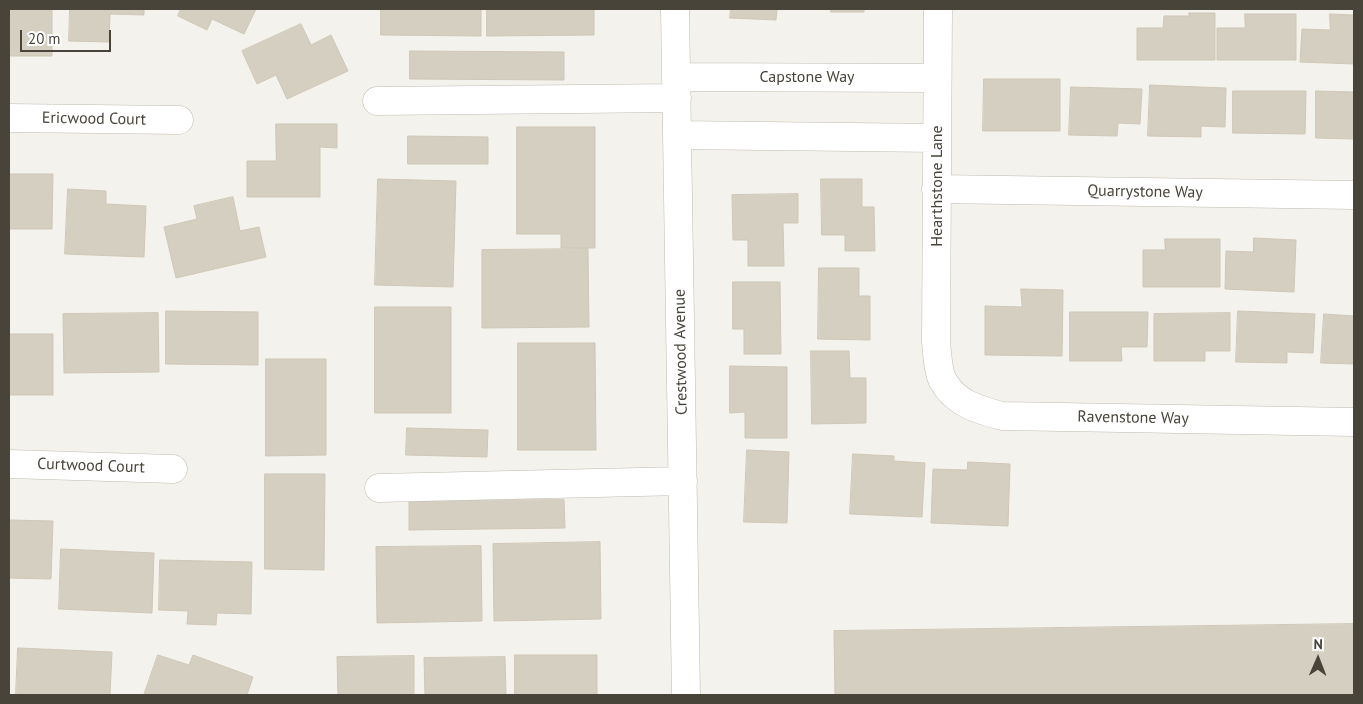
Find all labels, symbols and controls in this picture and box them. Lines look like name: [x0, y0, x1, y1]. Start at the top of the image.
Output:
scale bar: [22, 20, 114, 52]
text: 20 m: [28, 29, 61, 48]
street label: Capstone Way: [759, 67, 855, 87]
street label: Ericwood Court: [42, 108, 146, 130]
street label: Hearthstone Lane: [927, 125, 947, 247]
street label: Quarrystone Way: [1087, 181, 1203, 203]
street label: Crestwood Avenue: [670, 289, 692, 415]
street label: Ravenstone Way: [1077, 407, 1189, 429]
street label: Curtwood Court: [37, 455, 145, 477]
north arrow: [1293, 634, 1343, 684]
text: N: [1313, 635, 1323, 653]

